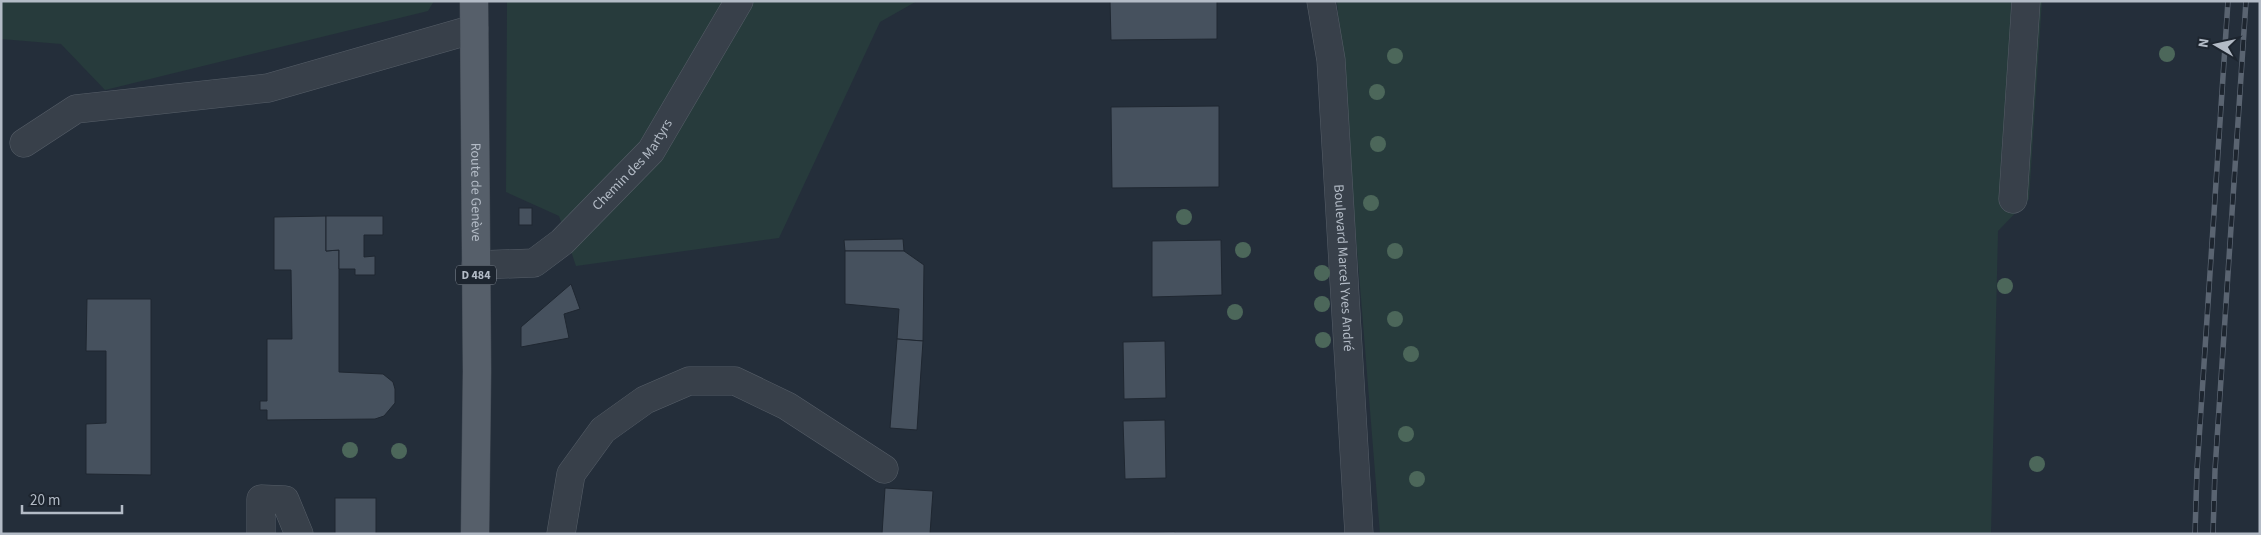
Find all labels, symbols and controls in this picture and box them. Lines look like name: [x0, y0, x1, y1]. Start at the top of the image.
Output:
north arrow: [2191, 20, 2241, 70]
text: N: [2194, 37, 2215, 49]
street label: Chemin des Martyrs: [588, 115, 678, 215]
street label: Route de Genève: [465, 143, 486, 241]
street label: Boulevard Marcel Yves André: [1328, 184, 1358, 352]
road number: D 484: [456, 266, 496, 284]
scale bar: [22, 482, 122, 514]
text: 20 m: [30, 490, 60, 511]

